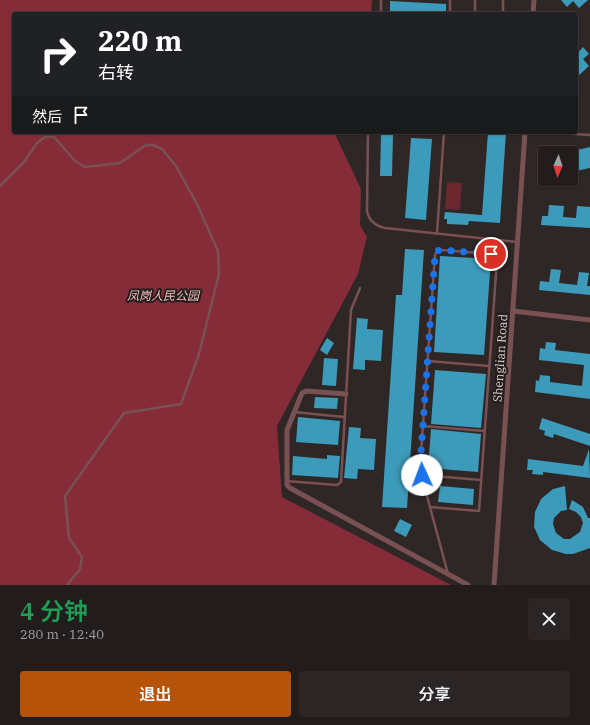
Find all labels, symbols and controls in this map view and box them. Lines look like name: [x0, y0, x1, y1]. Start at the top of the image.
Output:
text: 220 m: [98, 22, 182, 59]
icon: right: [32, 28, 84, 80]
text: 右转: [98, 61, 134, 84]
icon: arrive: [70, 104, 92, 126]
text: 然后: [32, 107, 62, 126]
north arrow: [538, 146, 578, 186]
map controls: [538, 146, 578, 186]
pin: [474, 237, 508, 271]
icon: arrive: [480, 243, 502, 265]
park label: 凤岗人民公园: [127, 288, 201, 303]
street label: Shenglian Road: [489, 313, 511, 403]
position arrow: [401, 454, 443, 496]
text: 4 分钟: [20, 595, 88, 627]
button: close: [528, 598, 570, 640]
text: 280 m · 12:40: [20, 626, 104, 643]
button: 退出: [20, 671, 291, 717]
button: 分享: [299, 671, 570, 717]

